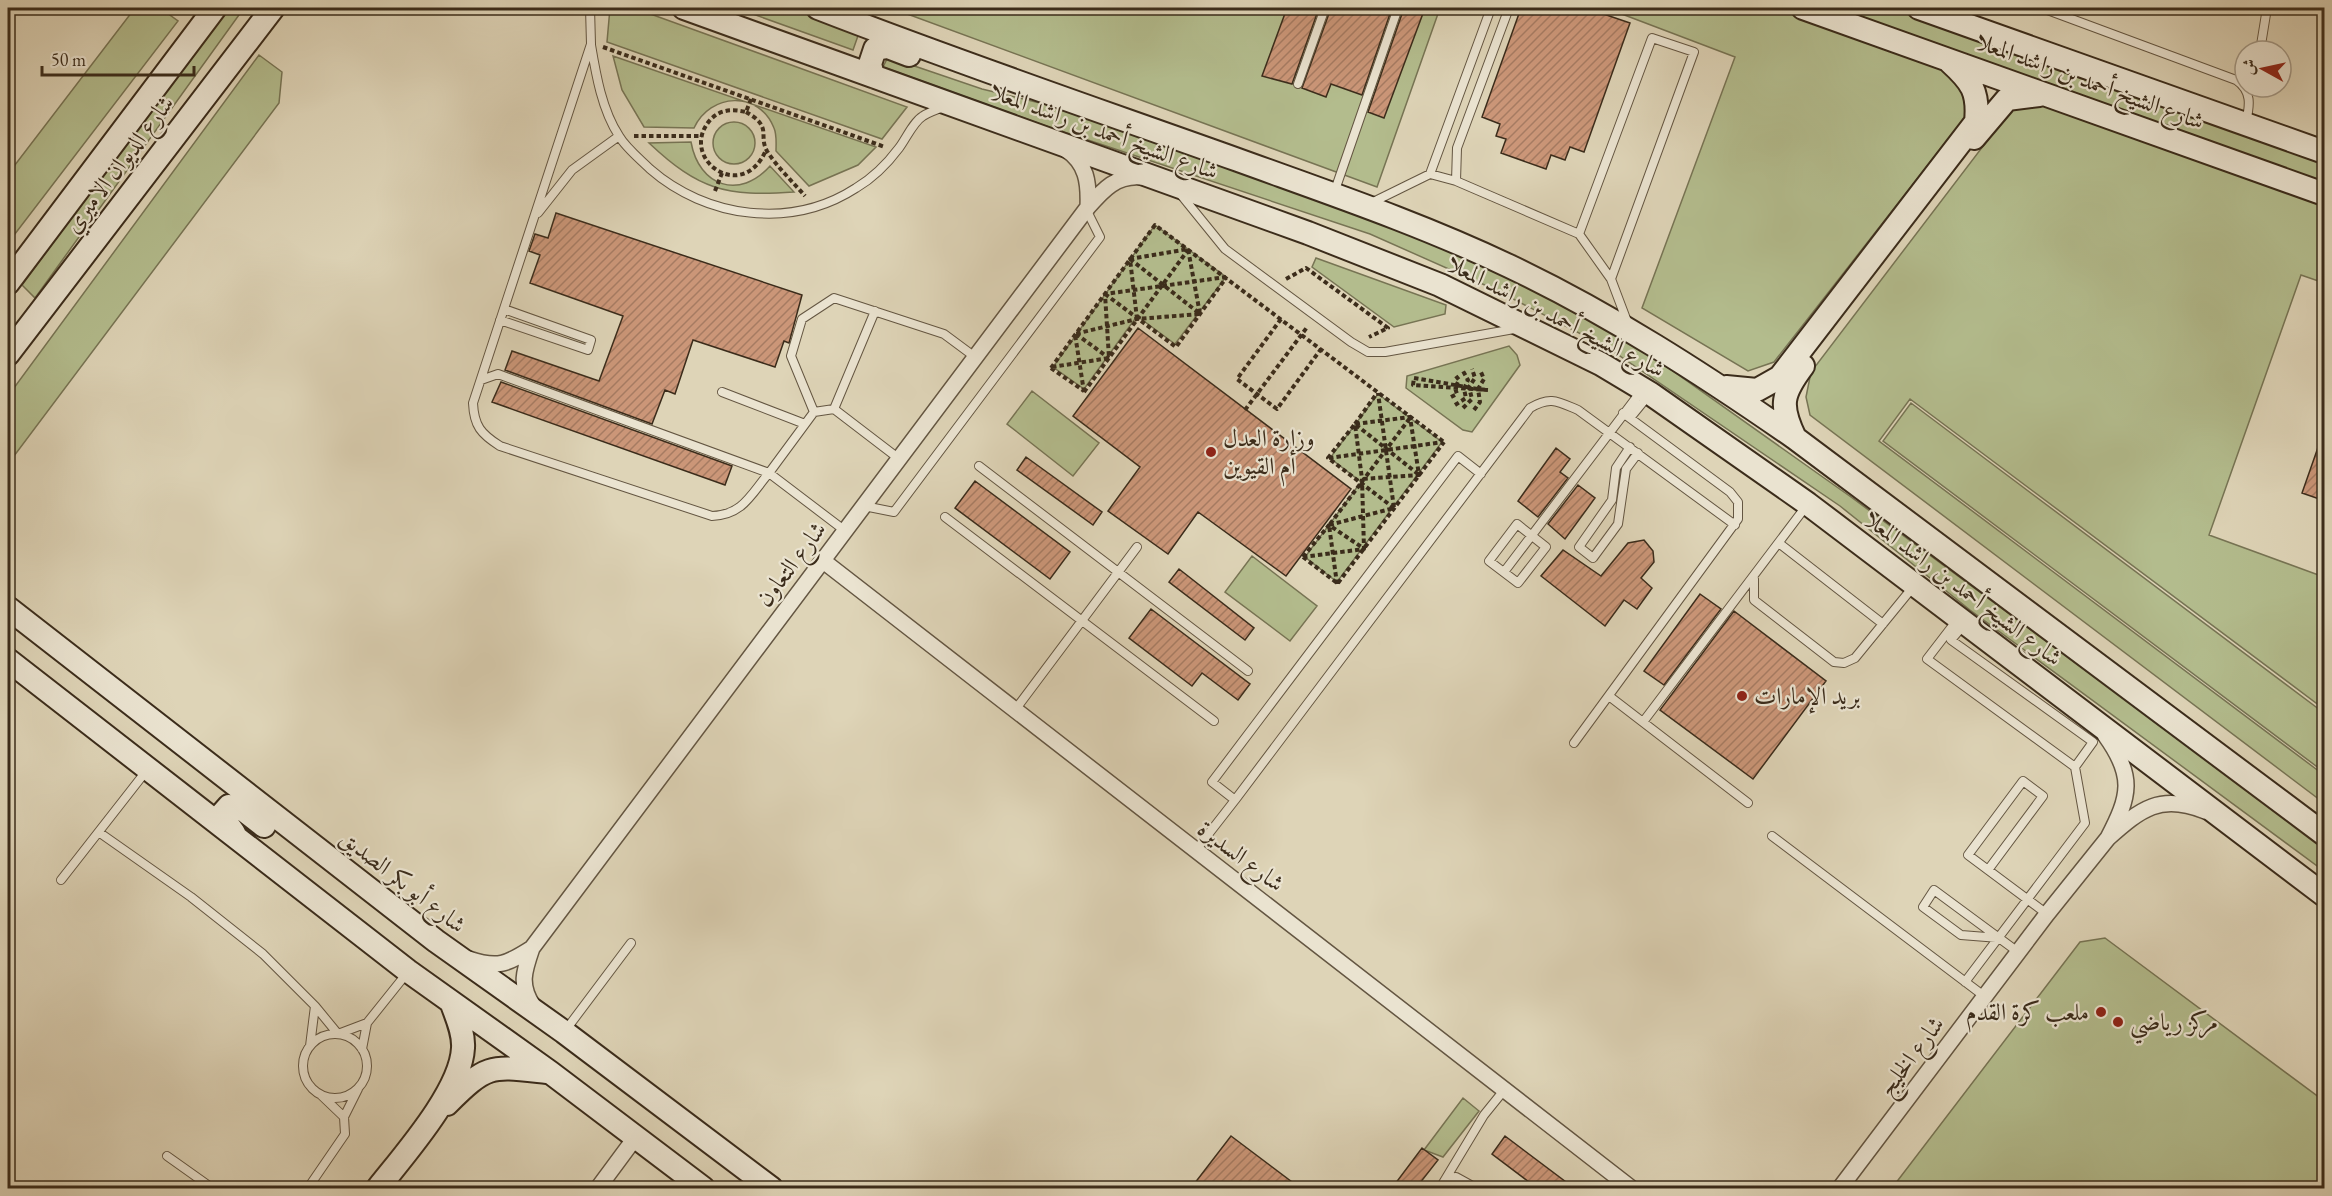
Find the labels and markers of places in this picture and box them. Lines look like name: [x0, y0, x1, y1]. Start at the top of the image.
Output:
place label: وزارة العدل أم القيوين: [1223, 422, 1315, 487]
marker: وزارة العدل أم القيوين: [1204, 445, 1218, 459]
place label: بريد الإمارات: [1754, 680, 1860, 714]
marker: بريد الإمارات: [1735, 689, 1749, 703]
place label: ملعب كرة القدم: [1966, 996, 2089, 1033]
marker: ملعب كرة القدم: [2094, 1005, 2108, 1019]
place label: مركز رياضي: [2130, 1006, 2218, 1044]
marker: مركز رياضي: [2111, 1015, 2125, 1029]

